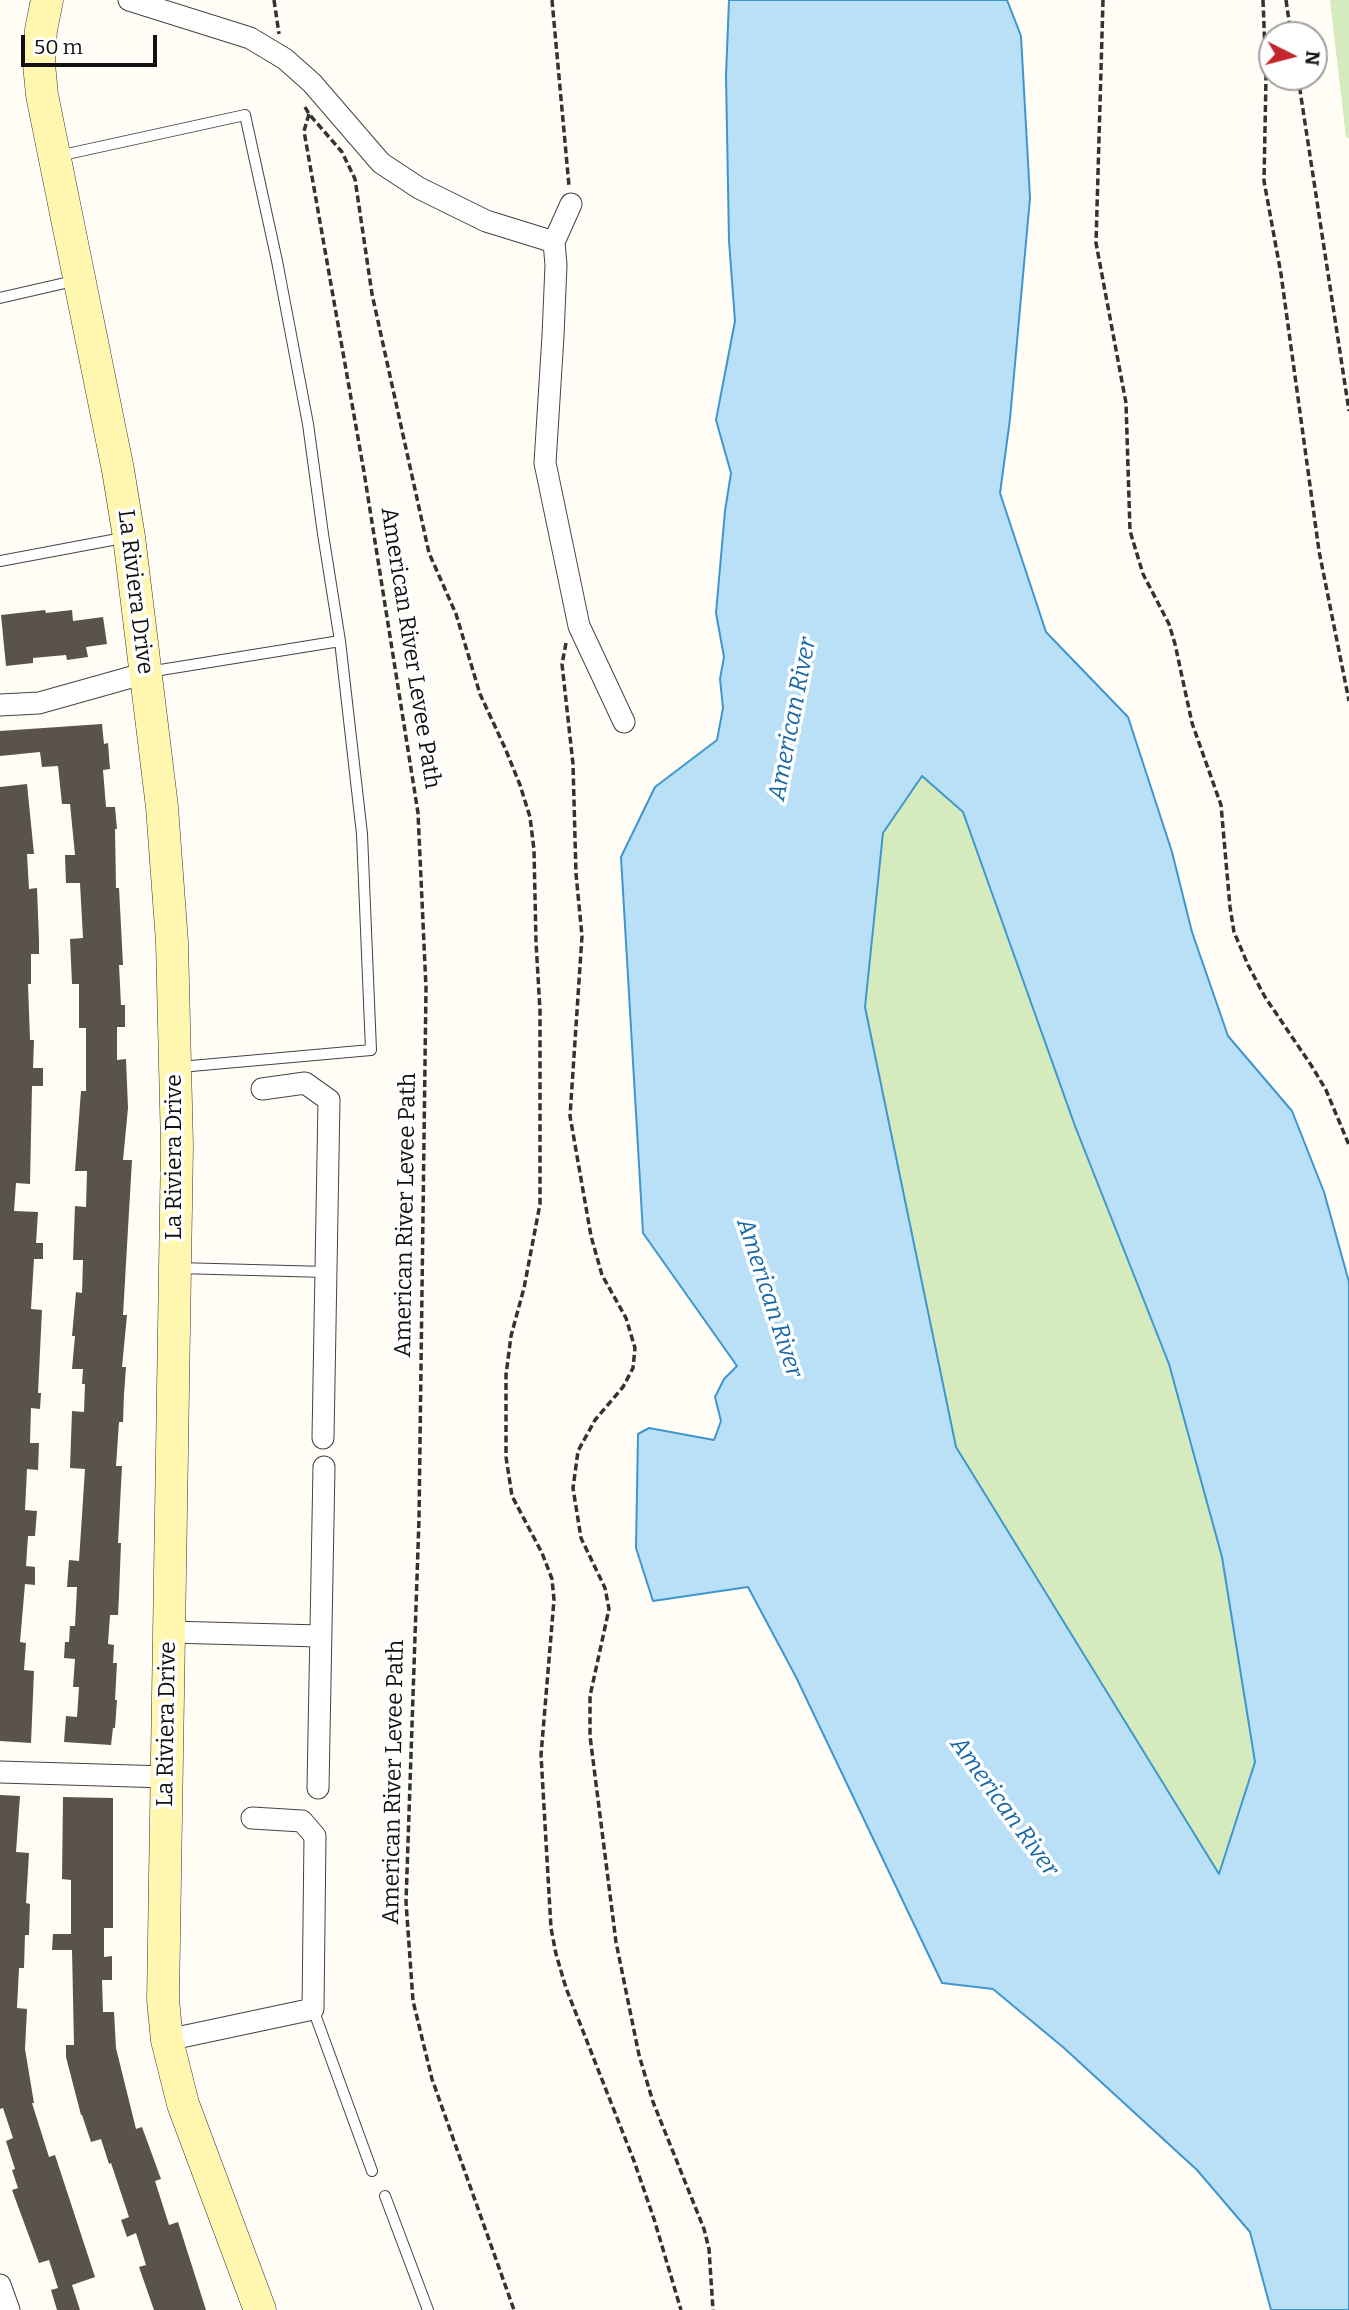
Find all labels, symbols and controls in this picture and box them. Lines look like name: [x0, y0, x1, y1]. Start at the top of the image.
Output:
scale bar: [24, 21, 161, 65]
north arrow: [1258, 21, 1328, 91]
text: 50 m: [34, 34, 83, 60]
text: N: [1300, 50, 1325, 67]
street label: American River Levee Path: [374, 505, 446, 791]
street label: La Riviera Drive: [111, 508, 159, 676]
water label: American River: [763, 635, 823, 803]
street label: American River Levee Path: [390, 1072, 422, 1358]
street label: La Riviera Drive: [161, 1074, 189, 1240]
water label: American River: [730, 1215, 808, 1381]
street label: American River Levee Path: [378, 1639, 410, 1925]
street label: La Riviera Drive: [152, 1641, 182, 1807]
water label: American River: [944, 1732, 1064, 1882]

